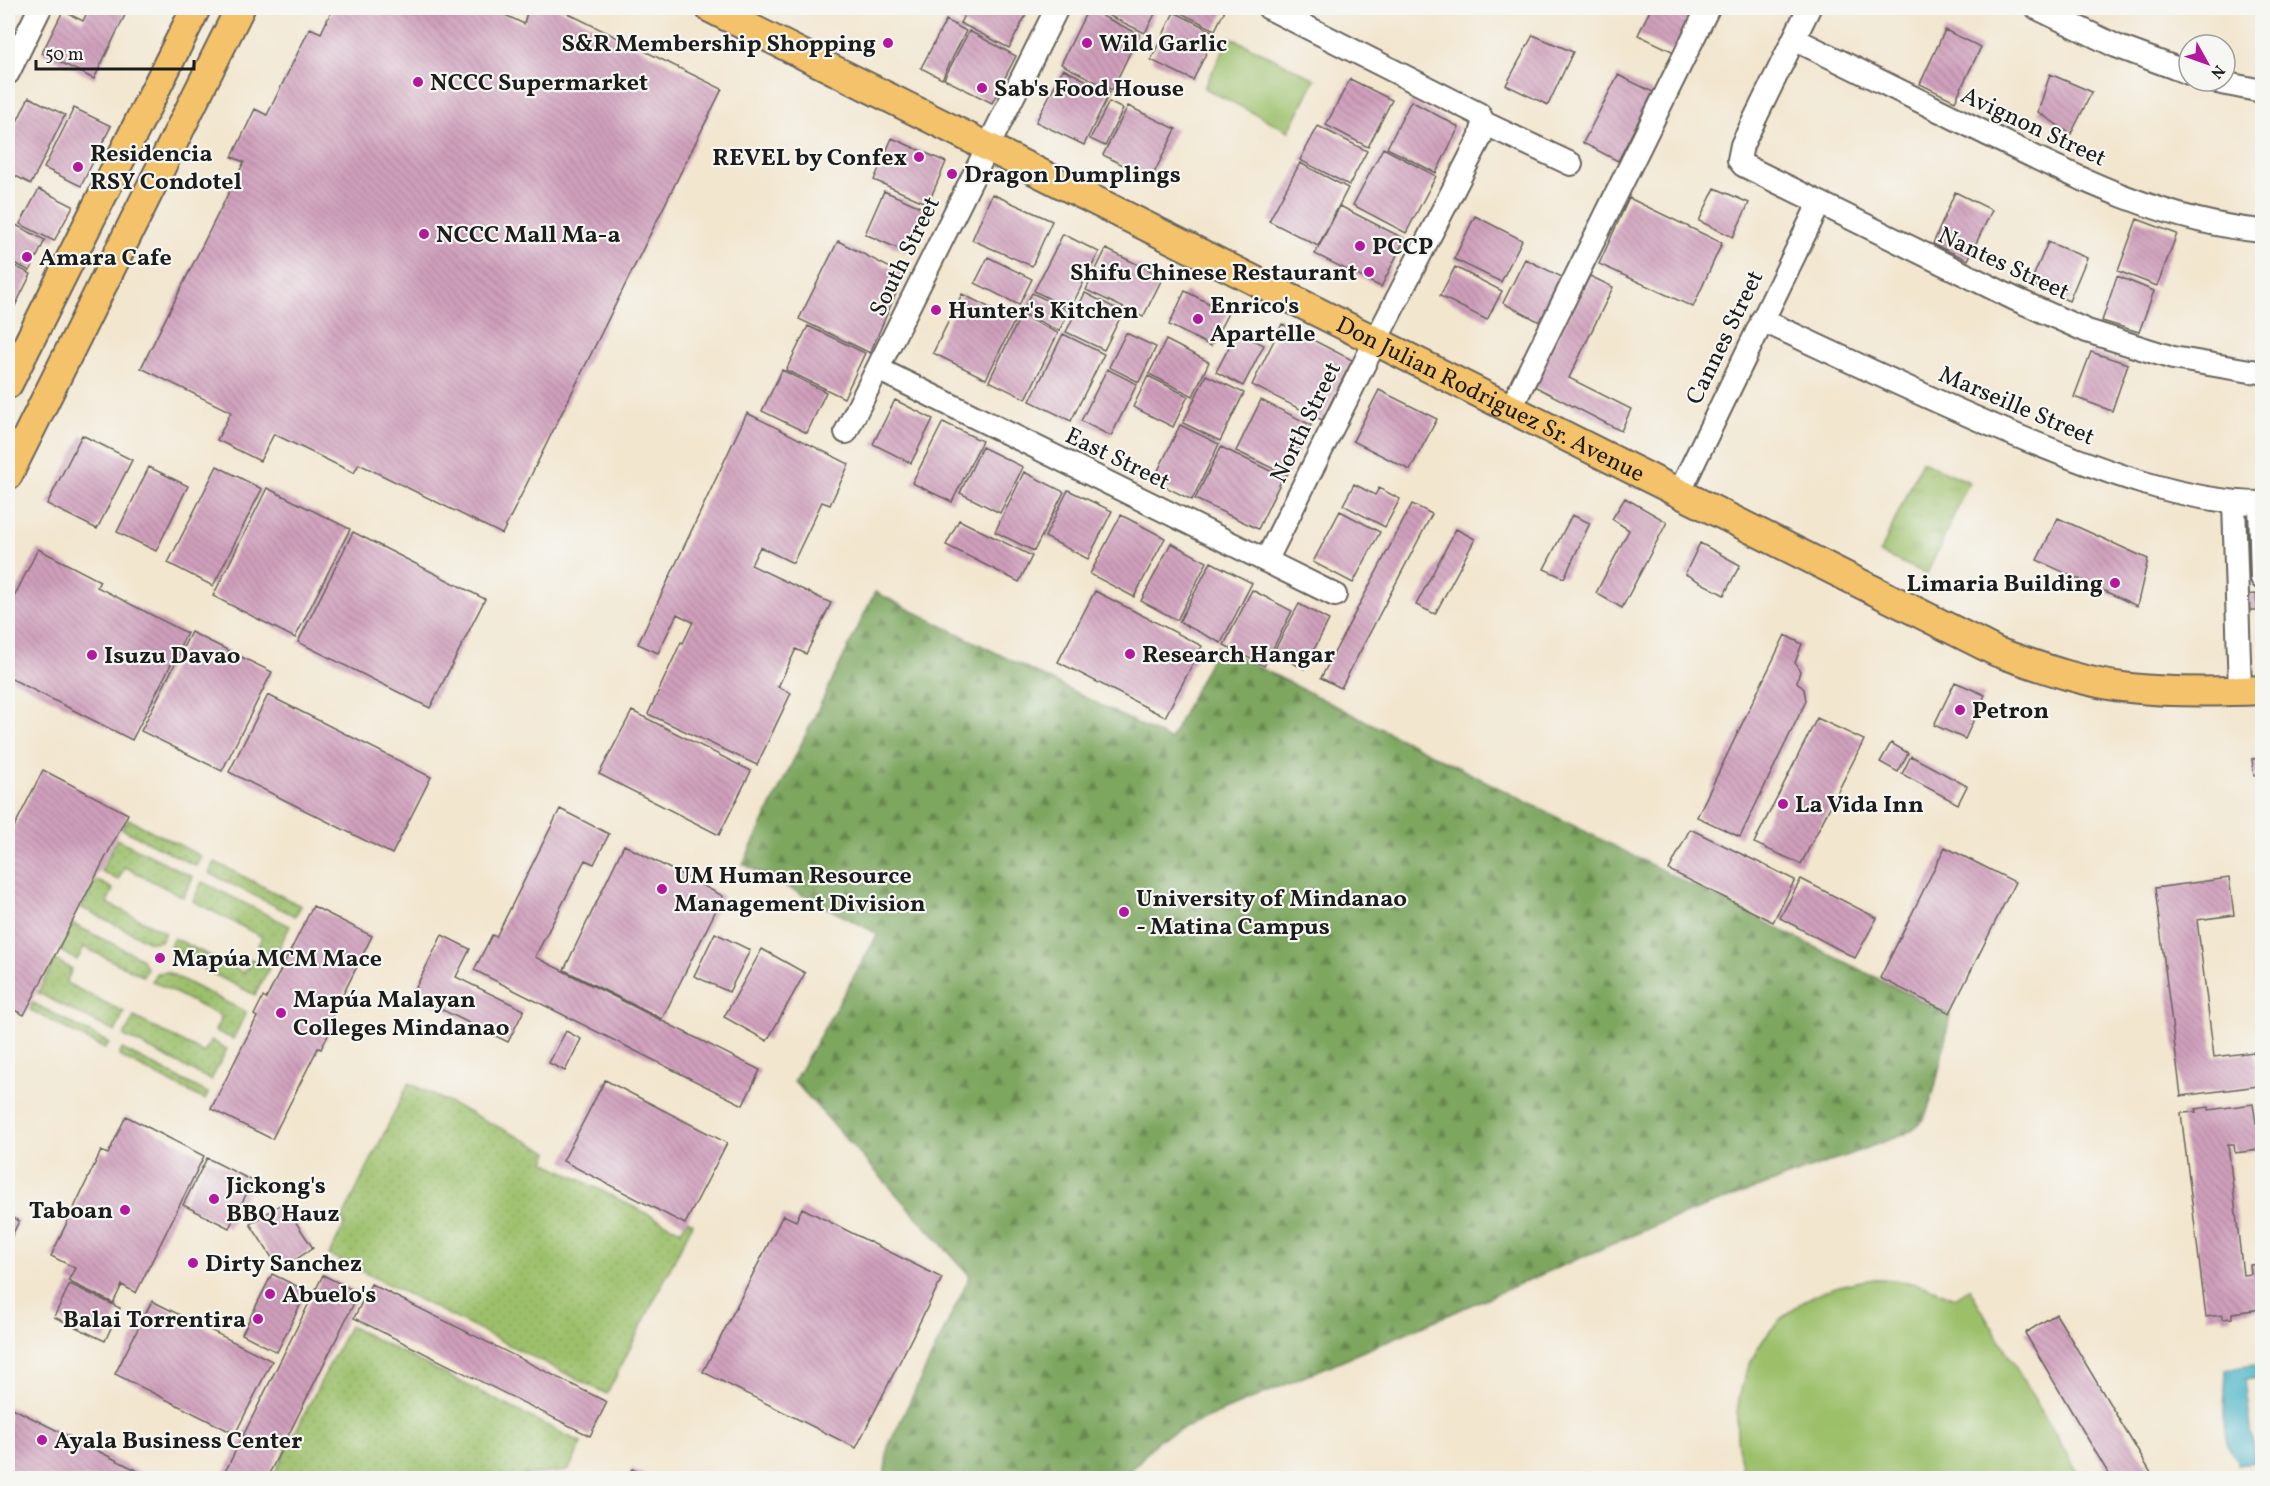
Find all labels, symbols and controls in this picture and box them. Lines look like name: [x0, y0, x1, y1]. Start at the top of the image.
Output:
place label: S&R Membership Shopping: [561, 28, 876, 62]
place label: Wild Garlic: [1099, 28, 1227, 62]
scale bar: [36, 33, 194, 71]
north arrow: [2177, 33, 2237, 93]
marker: S&R Membership Shopping: [881, 36, 895, 50]
marker: Wild Garlic: [1080, 36, 1094, 50]
text: 50 m: [45, 43, 84, 68]
text: N: [2205, 60, 2229, 83]
place label: NCCC Supermarket: [430, 67, 648, 101]
place label: Sab's Food House: [994, 73, 1184, 107]
marker: NCCC Supermarket: [411, 75, 425, 89]
street label: Avignon Street: [1955, 79, 2111, 176]
marker: Sab's Food House: [975, 81, 989, 95]
place label: Residencia RSY Condotel: [90, 138, 242, 200]
place label: REVEL by Confex: [712, 142, 907, 176]
marker: REVEL by Confex: [912, 150, 926, 164]
place label: Dragon Dumplings: [964, 159, 1181, 193]
marker: Residencia RSY Condotel: [71, 160, 85, 174]
marker: Dragon Dumplings: [945, 167, 959, 181]
street label: South Street: [862, 191, 950, 323]
place label: NCCC Mall Ma-a: [436, 219, 621, 253]
street label: Nantes Street: [1932, 219, 2075, 310]
marker: NCCC Mall Ma-a: [417, 227, 431, 241]
place label: PCCP: [1372, 231, 1433, 265]
marker: PCCP: [1353, 239, 1367, 253]
place label: Amara Cafe: [39, 242, 172, 276]
marker: Amara Cafe: [20, 250, 34, 264]
place label: Shifu Chinese Restaurant: [1070, 257, 1357, 291]
marker: Shifu Chinese Restaurant: [1362, 265, 1376, 279]
street label: Cannes Street: [1679, 265, 1773, 411]
place label: Enrico's Apartelle: [1210, 290, 1316, 352]
place label: Hunter's Kitchen: [948, 295, 1139, 329]
marker: Hunter's Kitchen: [929, 303, 943, 317]
street label: Don Julian Rodriguez Sr. Avenue: [1330, 309, 1650, 492]
marker: Enrico's Apartelle: [1191, 312, 1205, 326]
street label: North Street: [1263, 357, 1351, 489]
street label: Marseille Street: [1933, 359, 2100, 455]
street label: East Street: [1059, 420, 1175, 500]
place label: Limaria Building: [1907, 568, 2103, 602]
marker: Limaria Building: [2108, 576, 2122, 590]
place label: Research Hangar: [1142, 639, 1335, 673]
place label: Isuzu Davao: [104, 640, 241, 674]
marker: Research Hangar: [1123, 647, 1137, 661]
marker: Isuzu Davao: [85, 648, 99, 662]
place label: Petron: [1972, 695, 2049, 729]
marker: Petron: [1953, 703, 1967, 717]
place label: La Vida Inn: [1795, 789, 1924, 823]
marker: La Vida Inn: [1776, 797, 1790, 811]
place label: UM Human Resource Management Division: [674, 860, 926, 922]
marker: UM Human Resource Management Division: [655, 882, 669, 896]
place label: University of Mindanao - Matina Campus: [1136, 883, 1407, 945]
marker: University of Mindanao - Matina Campus: [1117, 905, 1131, 919]
place label: Mapúa MCM Mace: [172, 943, 382, 977]
marker: Mapúa MCM Mace: [153, 951, 167, 965]
place label: Mapúa Malayan Colleges Mindanao: [293, 984, 509, 1046]
marker: Mapúa Malayan Colleges Mindanao: [274, 1006, 288, 1020]
place label: Jickong's BBQ Hauz: [225, 1170, 339, 1232]
marker: Jickong's BBQ Hauz: [207, 1192, 221, 1206]
place label: Taboan: [29, 1195, 113, 1229]
marker: Taboan: [118, 1203, 132, 1217]
place label: Dirty Sanchez: [205, 1248, 362, 1282]
marker: Dirty Sanchez: [186, 1256, 200, 1270]
place label: Abuelo's: [282, 1279, 376, 1313]
marker: Abuelo's: [263, 1287, 277, 1301]
place label: Balai Torrentira: [63, 1304, 246, 1338]
marker: Balai Torrentira: [251, 1312, 265, 1326]
place label: Ayala Business Center: [54, 1425, 303, 1459]
marker: Ayala Business Center: [35, 1433, 49, 1447]

